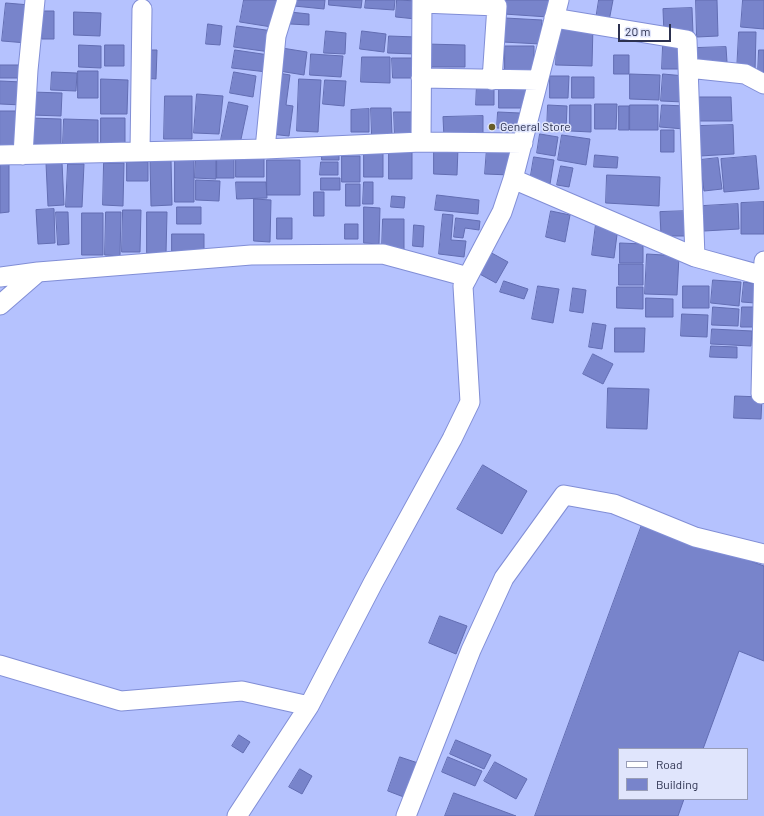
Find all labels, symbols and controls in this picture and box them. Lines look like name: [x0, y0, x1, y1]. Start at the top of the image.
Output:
scale bar: [620, 16, 673, 42]
text: 20 m: [625, 24, 651, 38]
place label: General Store: [500, 120, 571, 134]
marker: General Store: [487, 122, 497, 132]
legend: [618, 748, 748, 800]
text: Road: [656, 757, 683, 771]
text: Building: [656, 777, 698, 791]

